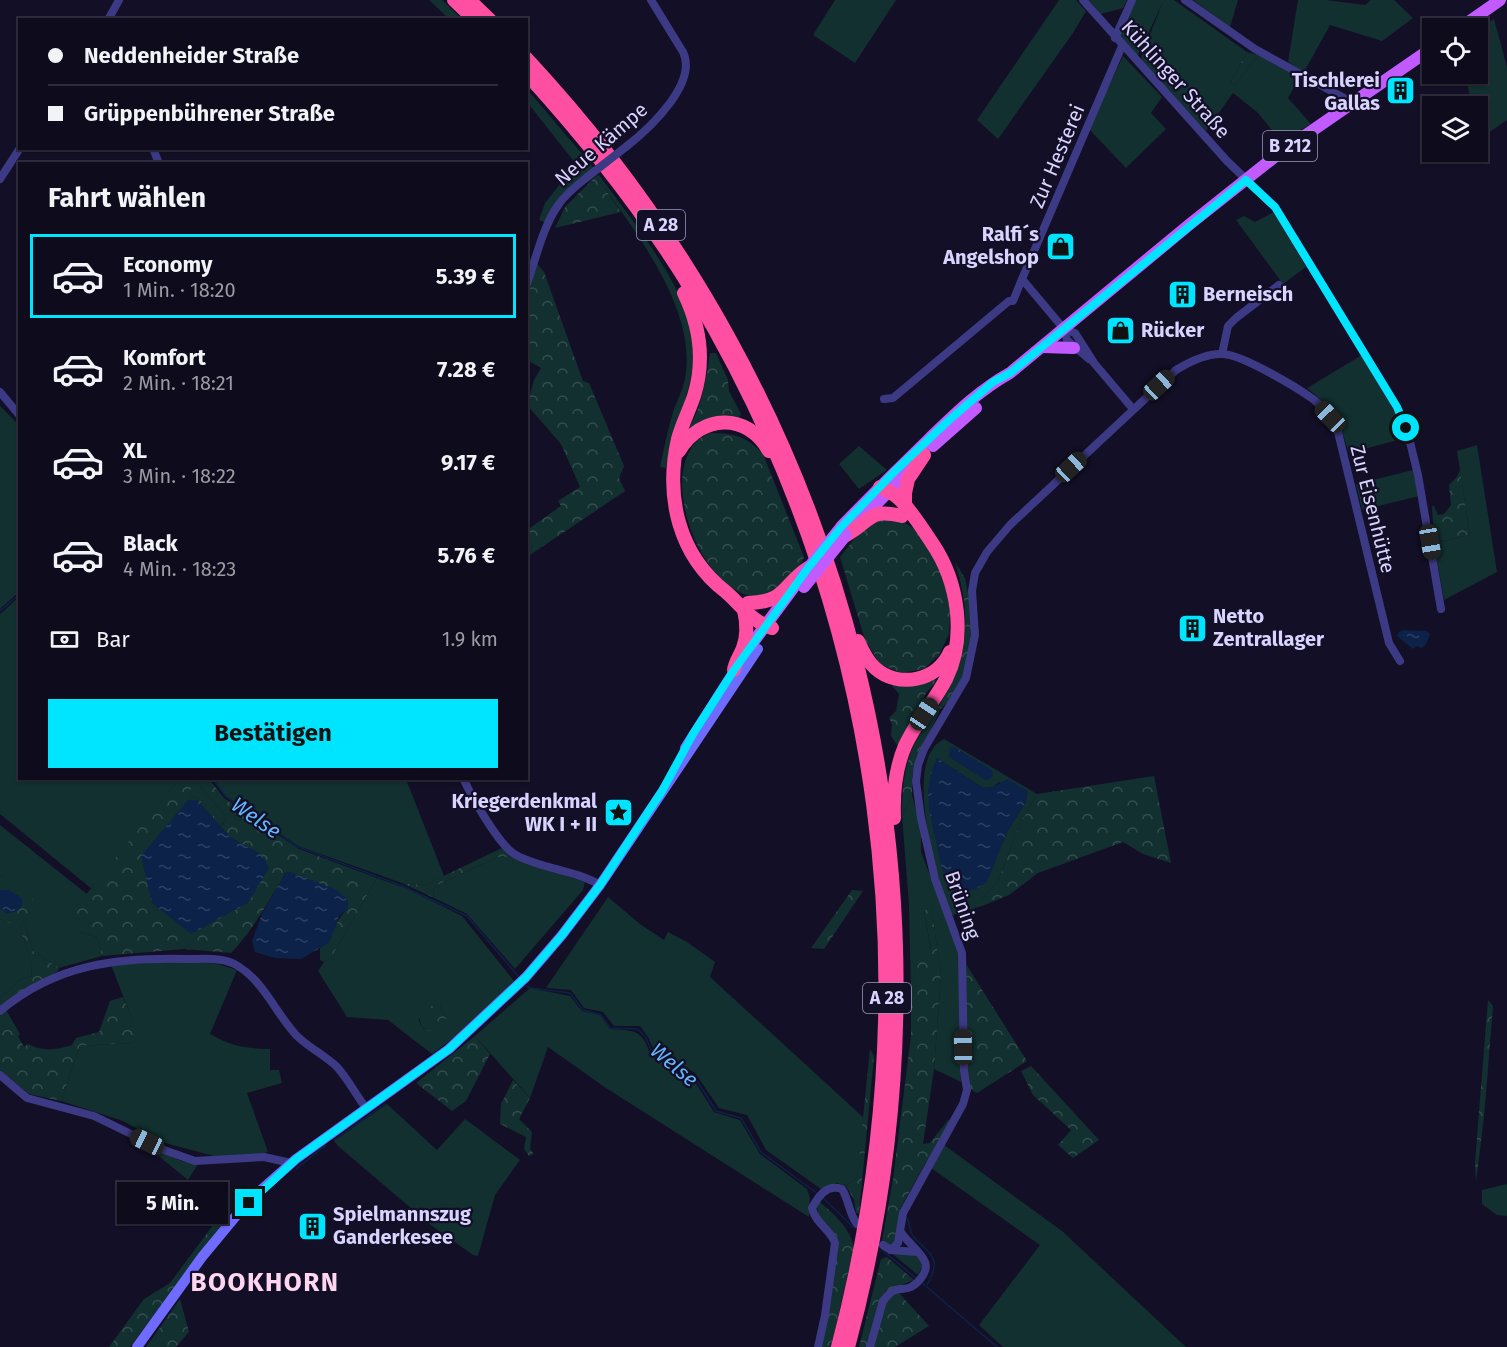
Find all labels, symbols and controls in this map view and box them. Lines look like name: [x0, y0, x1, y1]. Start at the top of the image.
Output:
street label: Kühlinger Straße: [1117, 15, 1235, 143]
map controls: [1422, 18, 1488, 162]
button: locate: [1422, 18, 1488, 84]
text: Neddenheider Straße: [84, 42, 299, 69]
place label: Tischlerei Gallas: [1292, 68, 1380, 115]
building icon: Tischlerei Gallas: [1385, 75, 1417, 107]
button: layers: [1422, 96, 1488, 162]
street label: Neue Kämpe: [550, 97, 652, 191]
text: Grüppenbührener Straße: [84, 100, 335, 127]
street label: Zur Hesterei: [1024, 101, 1090, 211]
road number: B 212: [1263, 131, 1317, 161]
text: Fahrt wählen: [48, 182, 206, 214]
road number: A 28: [637, 210, 685, 240]
place label: Ralfi´s Angelshop: [942, 222, 1039, 269]
shop icon: Ralfi´s Angelshop: [1044, 230, 1076, 262]
icon: car: [51, 249, 105, 303]
text: Economy: [123, 251, 212, 278]
text: 5.39 €: [436, 263, 495, 290]
text: 1 Min. · 18:20: [123, 278, 236, 302]
building icon: Berneisch: [1166, 278, 1198, 310]
place label: Berneisch: [1203, 282, 1293, 306]
shop icon: Rücker: [1104, 314, 1136, 346]
place label: Rücker: [1141, 318, 1205, 342]
icon: car: [51, 342, 105, 396]
text: Komfort: [123, 344, 206, 371]
text: 7.28 €: [437, 356, 495, 383]
car: [1140, 366, 1178, 404]
text: 2 Min. · 18:21: [123, 371, 234, 395]
car: [1311, 398, 1349, 436]
route start: [1392, 414, 1419, 441]
icon: car: [51, 435, 105, 489]
text: XL: [123, 437, 147, 464]
street label: Zur Eisenhütte: [1345, 442, 1401, 576]
car: [1052, 448, 1090, 486]
text: 9.17 €: [441, 449, 495, 476]
text: 3 Min. · 18:22: [123, 464, 236, 488]
car: [1418, 523, 1442, 561]
icon: car: [51, 528, 105, 582]
text: Black: [123, 530, 178, 557]
text: 5.76 €: [437, 542, 495, 569]
text: 4 Min. · 18:23: [123, 557, 236, 581]
place label: Netto Zentrallager: [1213, 604, 1325, 651]
building icon: Netto Zentrallager: [1176, 612, 1208, 644]
icon: cash: [48, 623, 81, 656]
text: Bar: [96, 626, 130, 653]
text: 1.9 km: [442, 627, 498, 651]
car: [906, 694, 942, 734]
button: Bestätigen: [48, 699, 498, 768]
place label: Kriegerdenkmal WK I + II: [451, 789, 597, 836]
water label: Welse: [226, 792, 286, 844]
place icon: Kriegerdenkmal WK I + II: [602, 796, 634, 828]
street label: Brüning: [940, 868, 986, 943]
road number: A 28: [863, 983, 911, 1013]
car: [954, 1029, 972, 1065]
water label: Welse: [645, 1038, 703, 1093]
car: [127, 1126, 167, 1158]
callout: 5 Min.: [117, 1182, 228, 1224]
route end: [235, 1189, 262, 1216]
text: 5 Min.: [146, 1191, 199, 1215]
place label: Spielmannszug Ganderkesee: [333, 1202, 472, 1249]
building icon: Spielmannszug Ganderkesee: [296, 1210, 328, 1242]
district label: BOOKHORN: [191, 1267, 340, 1298]

